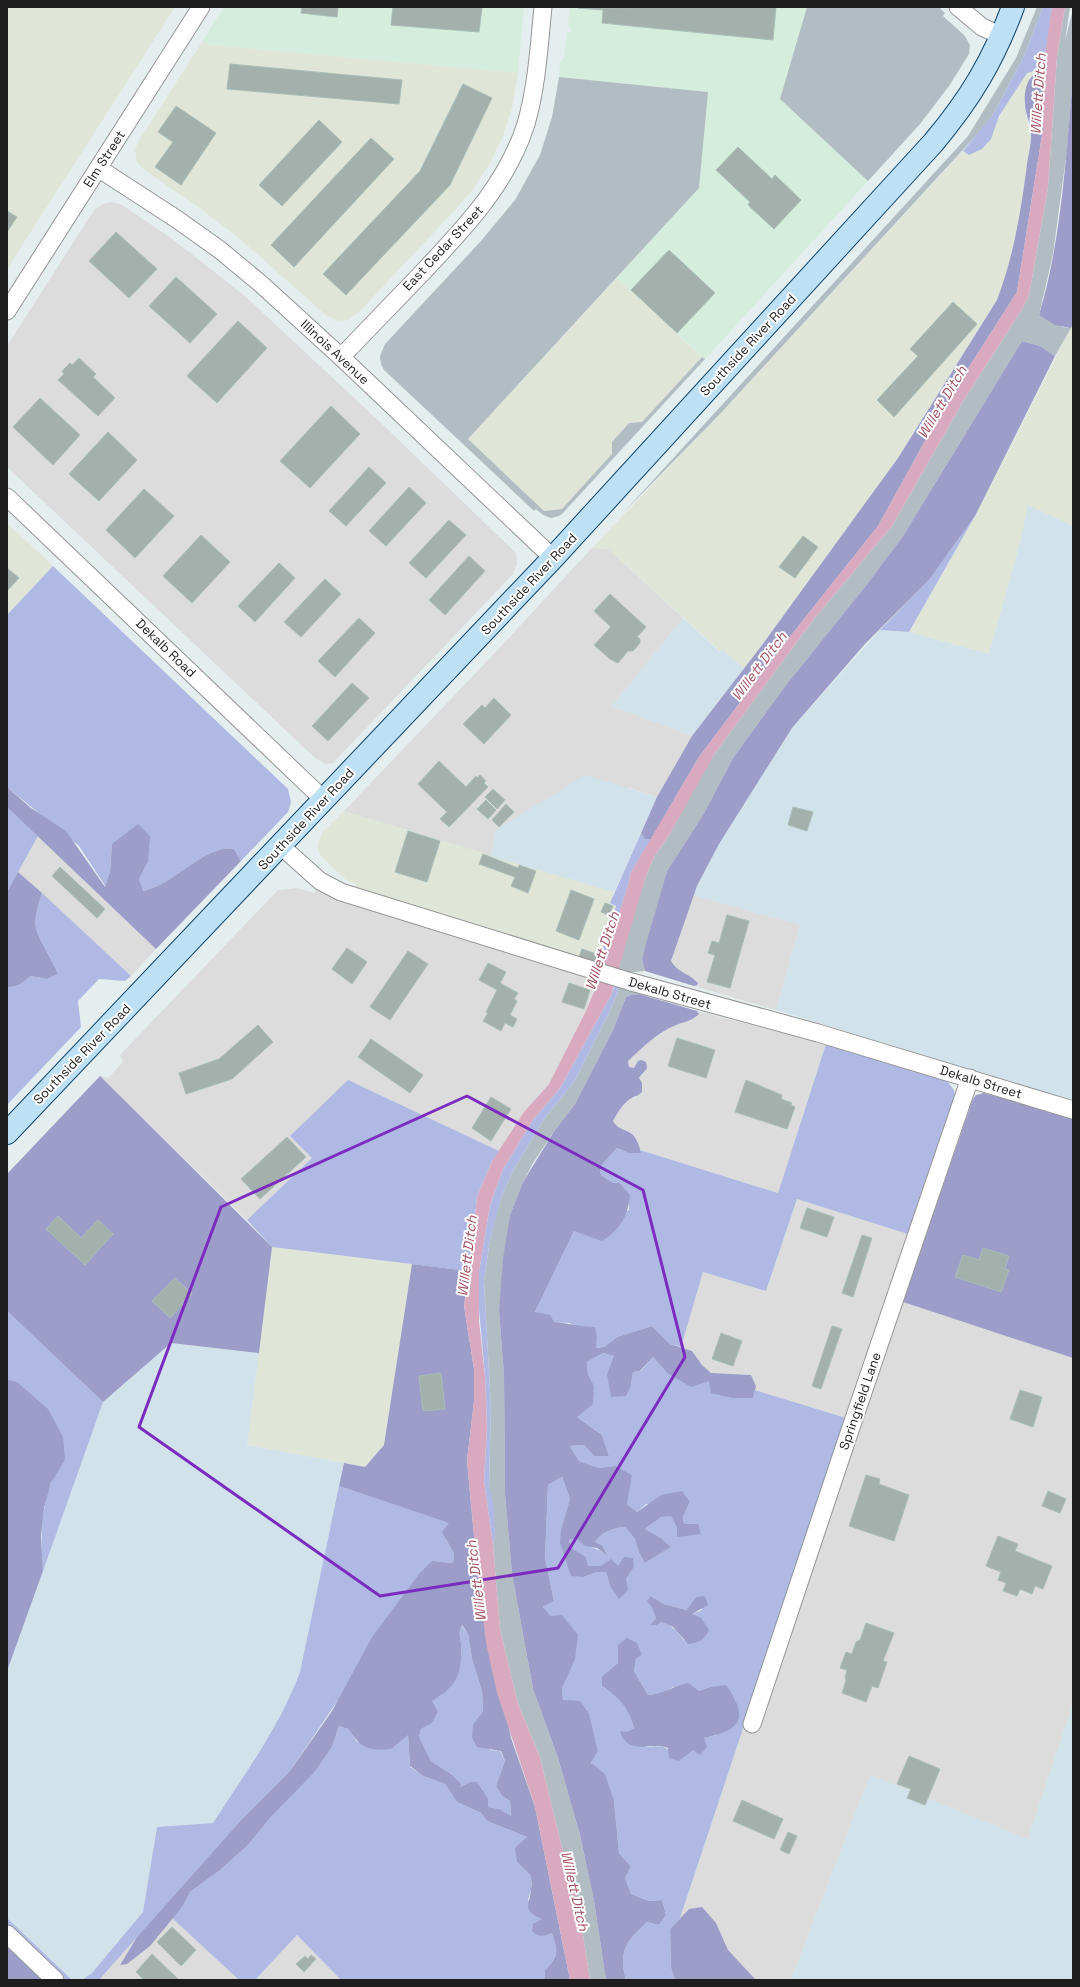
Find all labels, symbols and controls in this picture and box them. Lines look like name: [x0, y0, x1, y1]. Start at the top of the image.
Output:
water label: Willett Ditch: [1026, 52, 1050, 135]
street label: Elm Street: [79, 127, 129, 191]
street label: East Cedar Street: [399, 202, 487, 294]
street label: Southside River Road: [696, 290, 800, 400]
street label: Illinois Avenue: [297, 316, 373, 388]
water label: Willett Ditch: [913, 362, 971, 441]
street label: Southside River Road: [477, 529, 581, 639]
street label: Dekalb Road: [132, 615, 200, 681]
water label: Willett Ditch: [727, 628, 791, 704]
street label: Southside River Road: [254, 764, 358, 874]
water label: Willett Ditch: [581, 909, 623, 992]
street label: Dekalb Street: [627, 973, 713, 1013]
street label: Southside River Road: [30, 1000, 134, 1108]
street label: Dekalb Street: [938, 1061, 1024, 1103]
water label: Willett Ditch: [453, 1214, 481, 1297]
street label: Springfield Lane: [835, 1350, 885, 1452]
water label: Willett Ditch: [462, 1539, 490, 1622]
water label: Willett Ditch: [557, 1849, 593, 1933]

